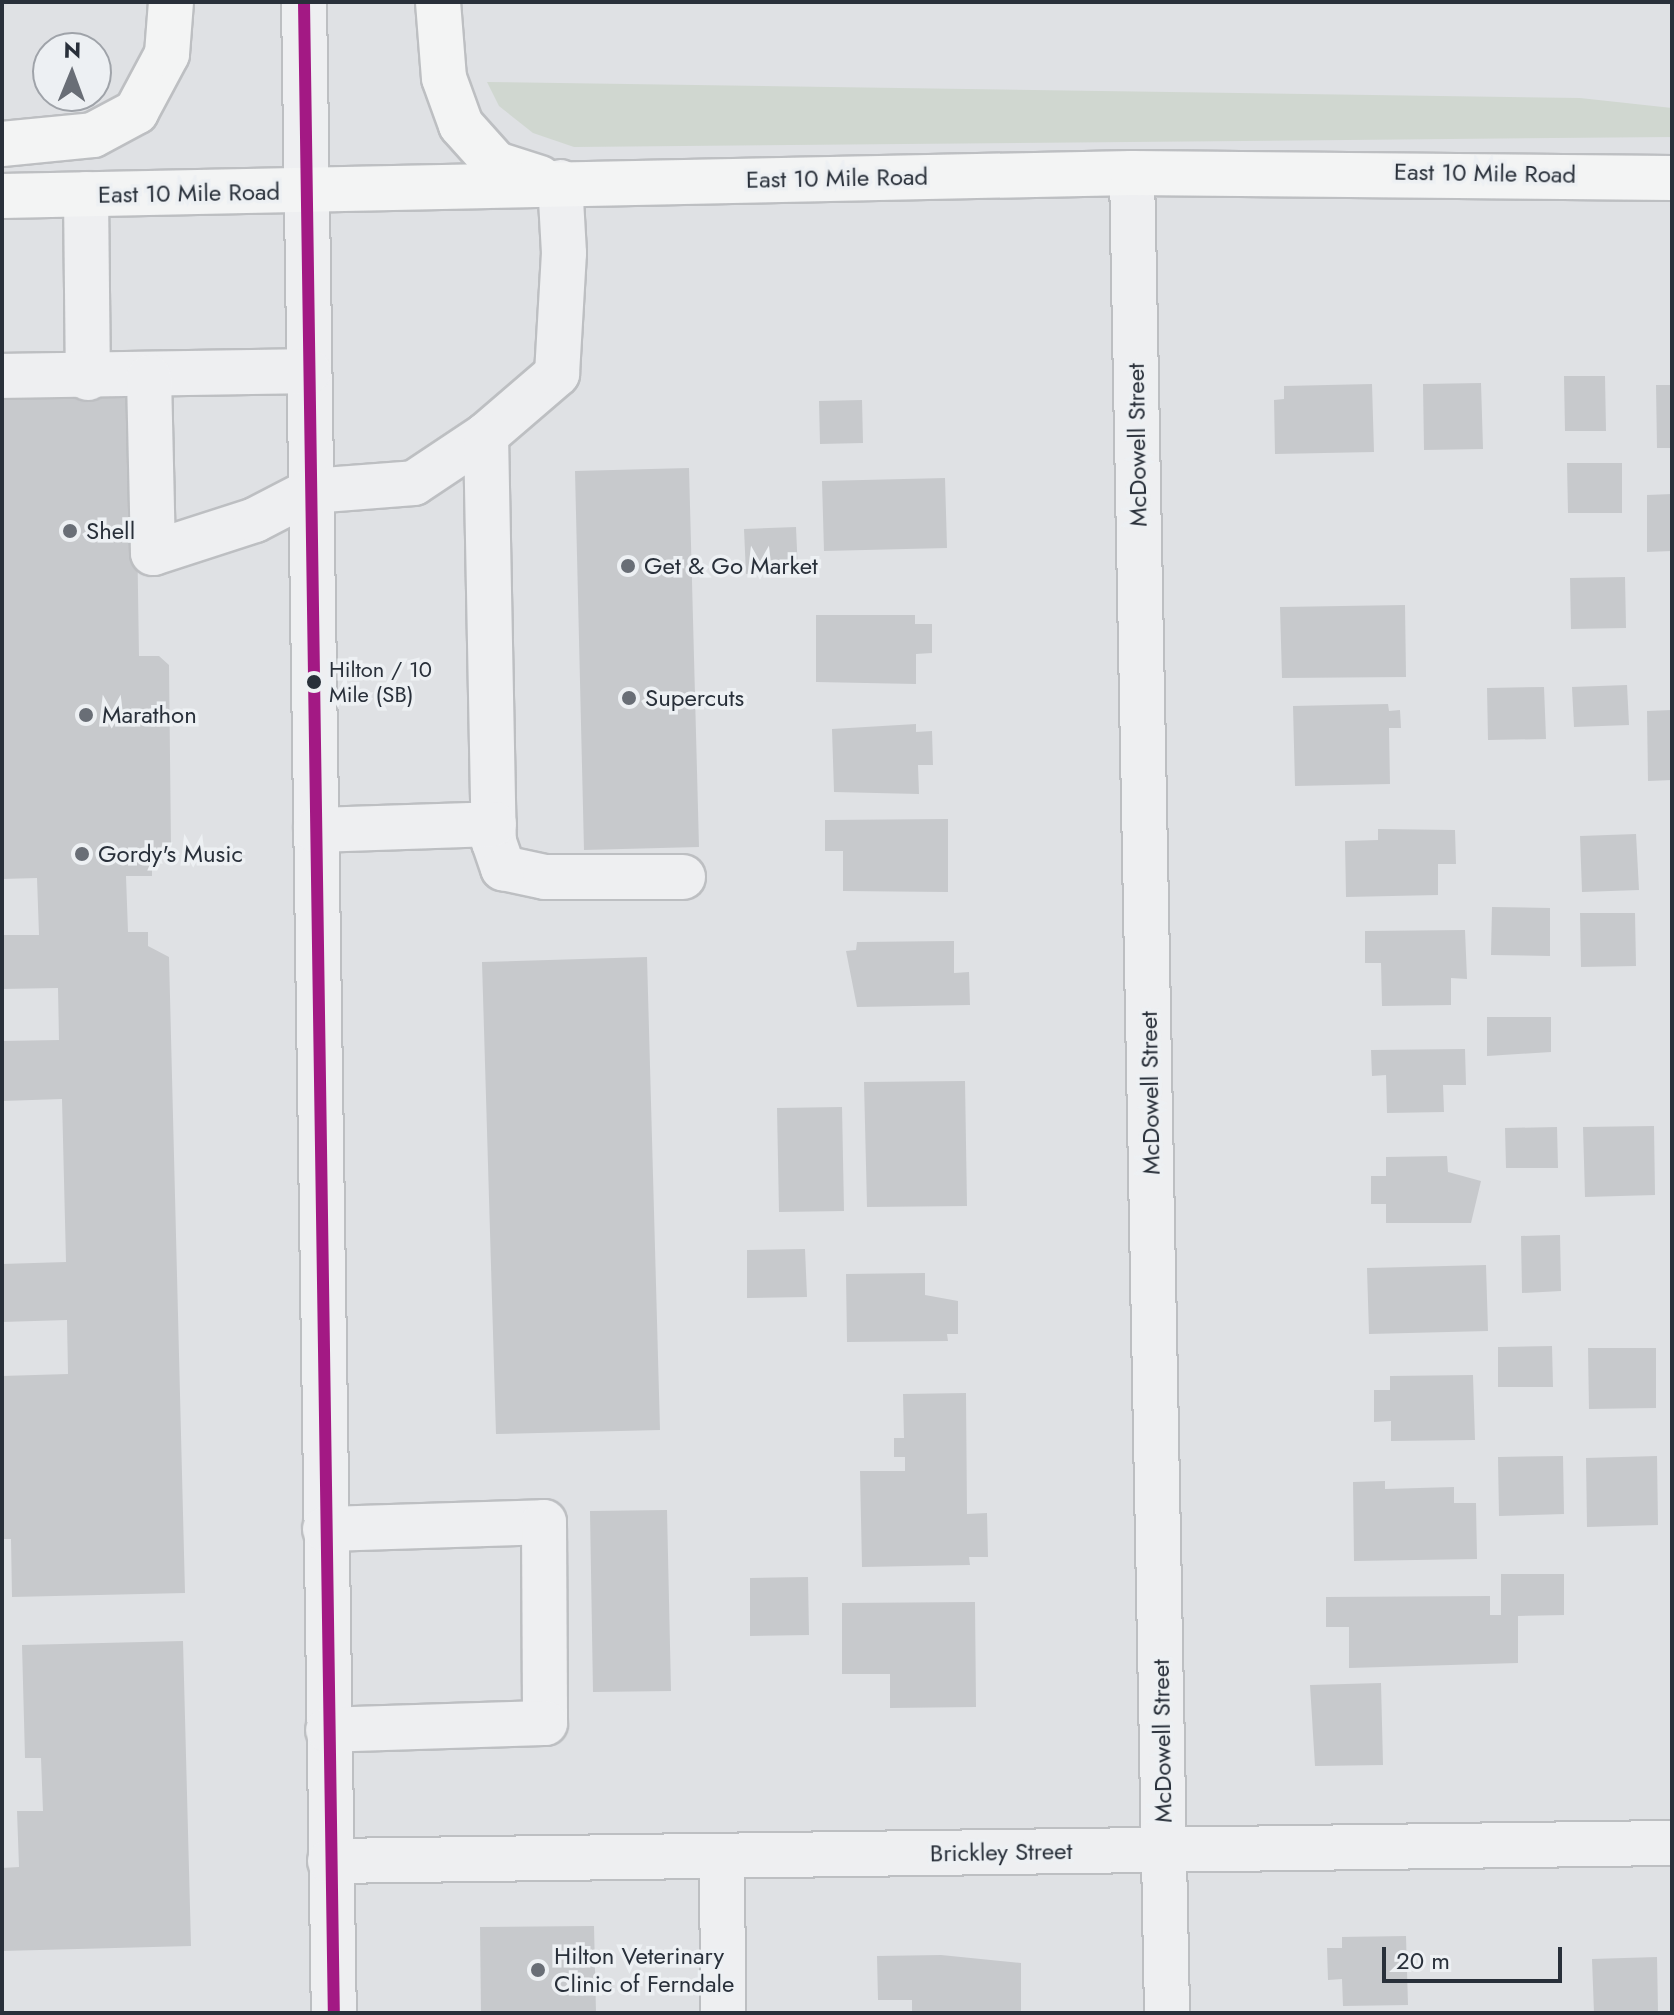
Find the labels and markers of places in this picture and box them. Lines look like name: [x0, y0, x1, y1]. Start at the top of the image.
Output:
place label: Shell: [86, 517, 135, 545]
marker: Shell: [61, 522, 79, 540]
place label: Get & Go Market: [644, 552, 818, 580]
marker: Get & Go Market: [619, 557, 637, 575]
place label: Hilton / 10 Mile (SB): [329, 656, 432, 708]
marker: Hilton / 10 Mile (SB): [306, 674, 322, 690]
place label: Supercuts: [645, 684, 744, 712]
marker: Supercuts: [620, 689, 638, 707]
place label: Marathon: [102, 701, 197, 729]
marker: Marathon: [77, 706, 95, 724]
place label: Gordy's Music: [98, 840, 243, 868]
marker: Gordy's Music: [73, 845, 91, 863]
place label: Hilton Veterinary Clinic of Ferndale: [554, 1942, 734, 1998]
marker: Hilton Veterinary Clinic of Ferndale: [529, 1961, 547, 1979]

